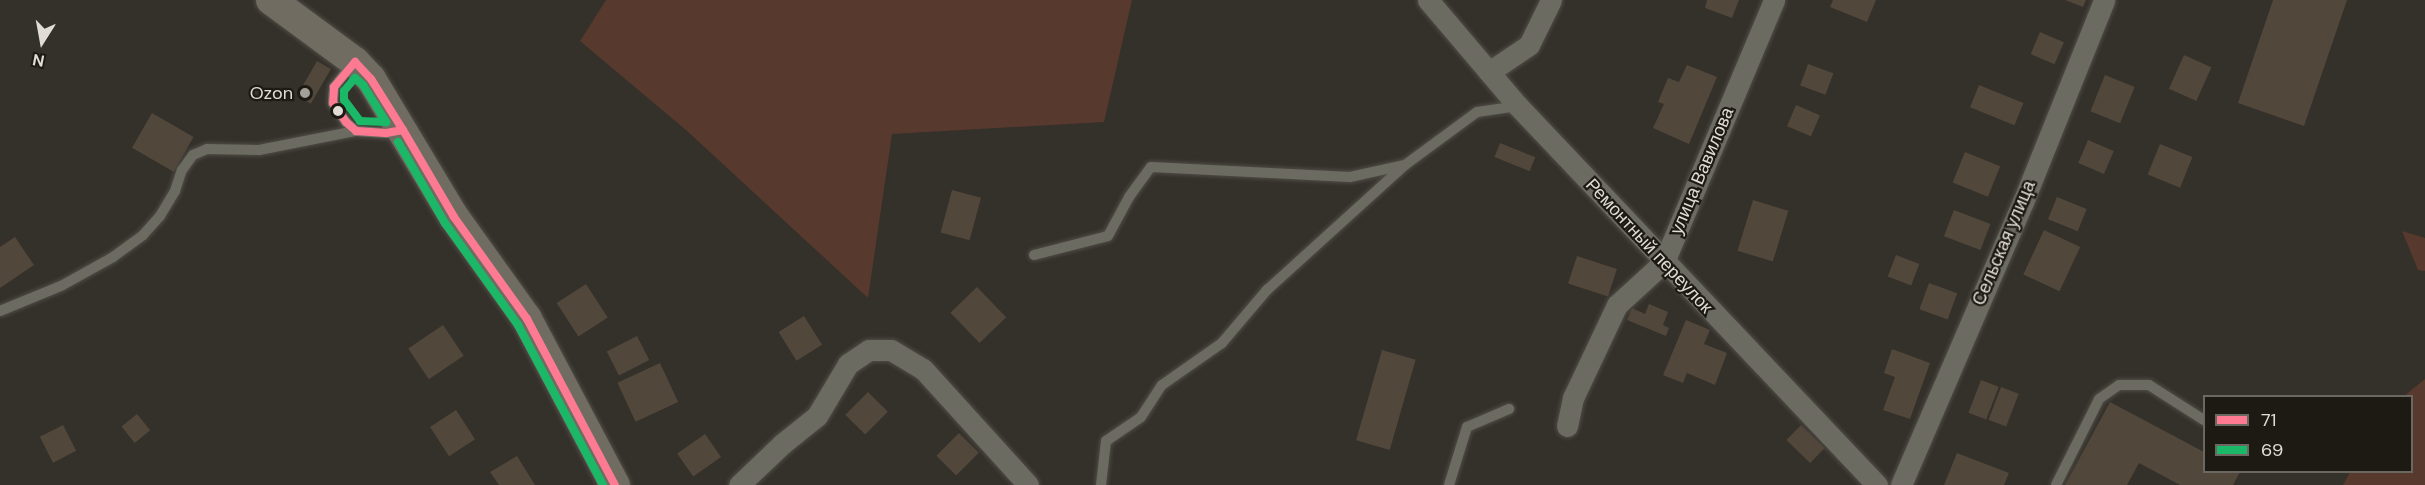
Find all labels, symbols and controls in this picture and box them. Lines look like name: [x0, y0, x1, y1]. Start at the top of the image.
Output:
north arrow: [12, 12, 72, 72]
text: N: [31, 49, 46, 72]
place label: Ozon: [250, 82, 293, 104]
marker: Ozon: [298, 86, 312, 100]
street label: улица Вавилова: [1665, 104, 1739, 238]
unlabelled marker: [332, 105, 344, 117]
street label: Ремонтный переулок: [1581, 174, 1717, 318]
street label: Сельская улица: [1968, 177, 2040, 309]
legend: [2203, 395, 2413, 473]
text: 71: [2261, 408, 2276, 432]
text: 69: [2261, 438, 2283, 462]

